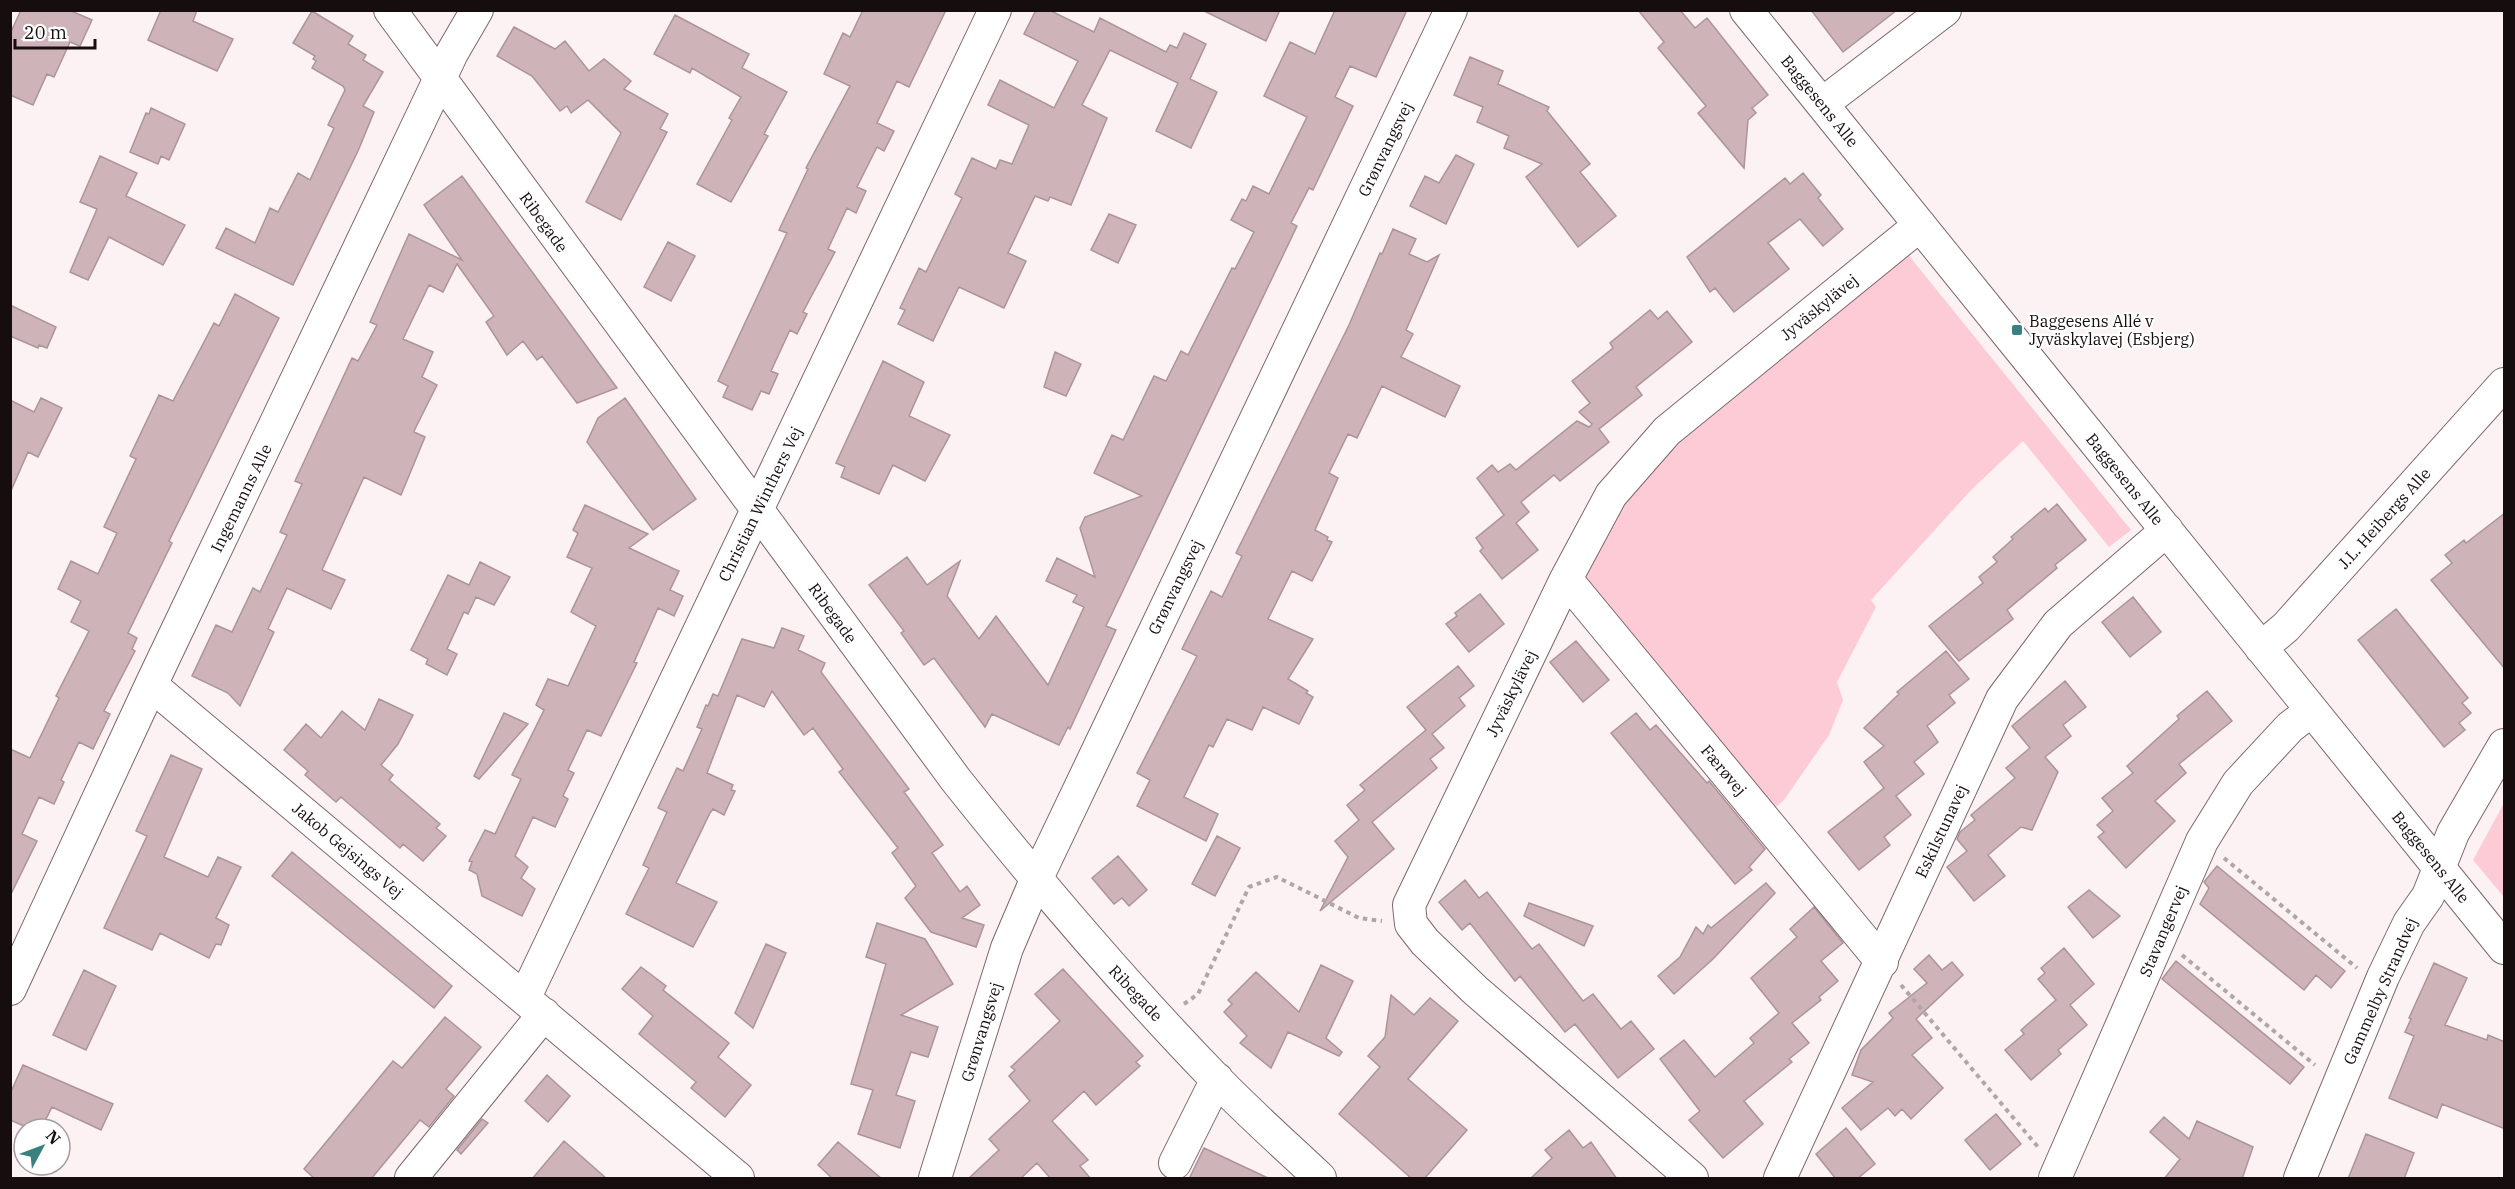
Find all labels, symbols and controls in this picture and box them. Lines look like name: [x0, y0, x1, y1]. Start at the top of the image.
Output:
scale bar: [15, 12, 94, 50]
text: 20 m: [24, 21, 67, 44]
street label: Baggesens Alle: [1777, 51, 1863, 151]
street label: Grønvangsvej: [1353, 98, 1417, 200]
street label: Ribegade: [515, 188, 573, 256]
street label: Jyväskylävej: [1776, 270, 1862, 344]
place label: Baggesens Allé v Jyväskylavej (Esbjerg): [2029, 311, 2195, 349]
marker: Baggesens Allé v Jyväskylavej (Esbjerg): [2010, 323, 2024, 337]
street label: Christian Winthers Vej: [714, 423, 806, 585]
street label: Baggesens Alle: [2082, 429, 2168, 529]
street label: Ingemanns Alle: [206, 441, 276, 555]
street label: J.L. Heibergs Alle: [2333, 463, 2435, 573]
street label: Grønvangsvej: [1143, 536, 1207, 638]
street label: Ribegade: [804, 579, 862, 647]
street label: Jyväskylävej: [1481, 646, 1541, 740]
street label: Færøvej: [1697, 740, 1751, 800]
street label: Eskilstunavej: [1911, 781, 1971, 881]
street label: Jakob Gejsings Vej: [288, 798, 408, 902]
street label: Baggesens Alle: [2388, 807, 2474, 907]
street label: Stavangervej: [2135, 882, 2191, 980]
street label: Gammelby Strandvej: [2339, 914, 2421, 1068]
street label: Ribegade: [1105, 961, 1167, 1025]
street label: Grønvangsvej: [956, 980, 1006, 1084]
north arrow: [12, 1117, 72, 1177]
text: N: [42, 1126, 65, 1148]

